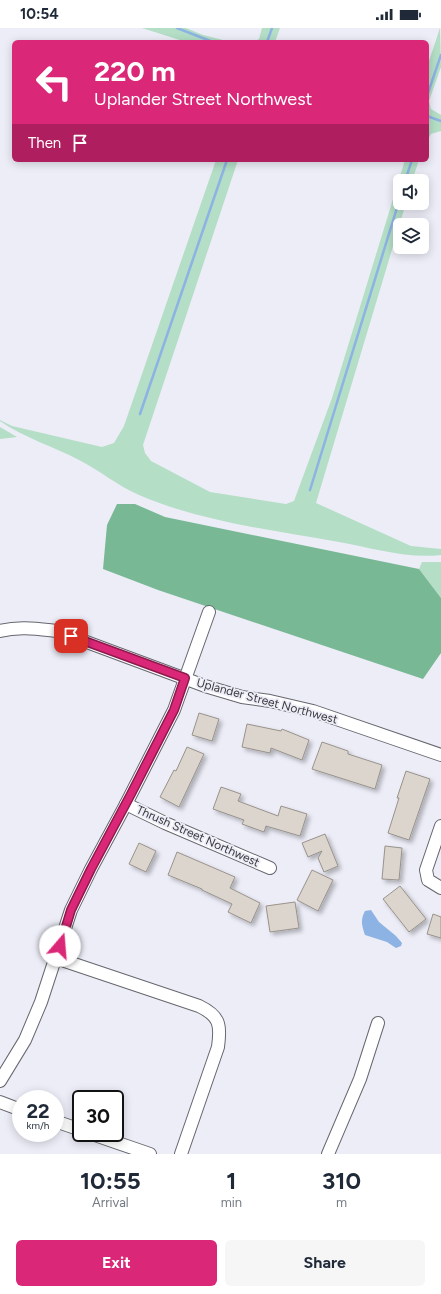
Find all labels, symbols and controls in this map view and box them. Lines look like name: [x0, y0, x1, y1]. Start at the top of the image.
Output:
text: 10:54: [20, 5, 59, 23]
text: 220 m: [94, 54, 176, 88]
icon: left: [28, 56, 80, 108]
text: Uplander Street Northwest: [94, 88, 312, 110]
icon: arrive: [69, 132, 91, 154]
text: Then: [28, 134, 61, 152]
map controls: [393, 174, 429, 254]
button: sound: [393, 174, 429, 210]
button: layers: [393, 218, 429, 254]
pin: [54, 619, 88, 653]
icon: arrive: [60, 625, 82, 647]
street label: Uplander Street Northwest: [195, 675, 340, 727]
street label: Thrush Street Northwest: [134, 802, 262, 870]
position arrow: [39, 925, 81, 967]
speed limit sign: 30: [72, 1090, 124, 1142]
text: 22: [26, 1099, 50, 1123]
text: km/h: [27, 1119, 49, 1132]
text: 10:55: [80, 1166, 141, 1195]
text: 1: [226, 1166, 236, 1195]
text: 310: [322, 1166, 361, 1195]
text: Arrival: [92, 1195, 129, 1210]
text: min: [221, 1195, 242, 1210]
text: m: [336, 1195, 347, 1210]
button: Exit: [16, 1240, 217, 1286]
button: Share: [225, 1240, 425, 1286]

